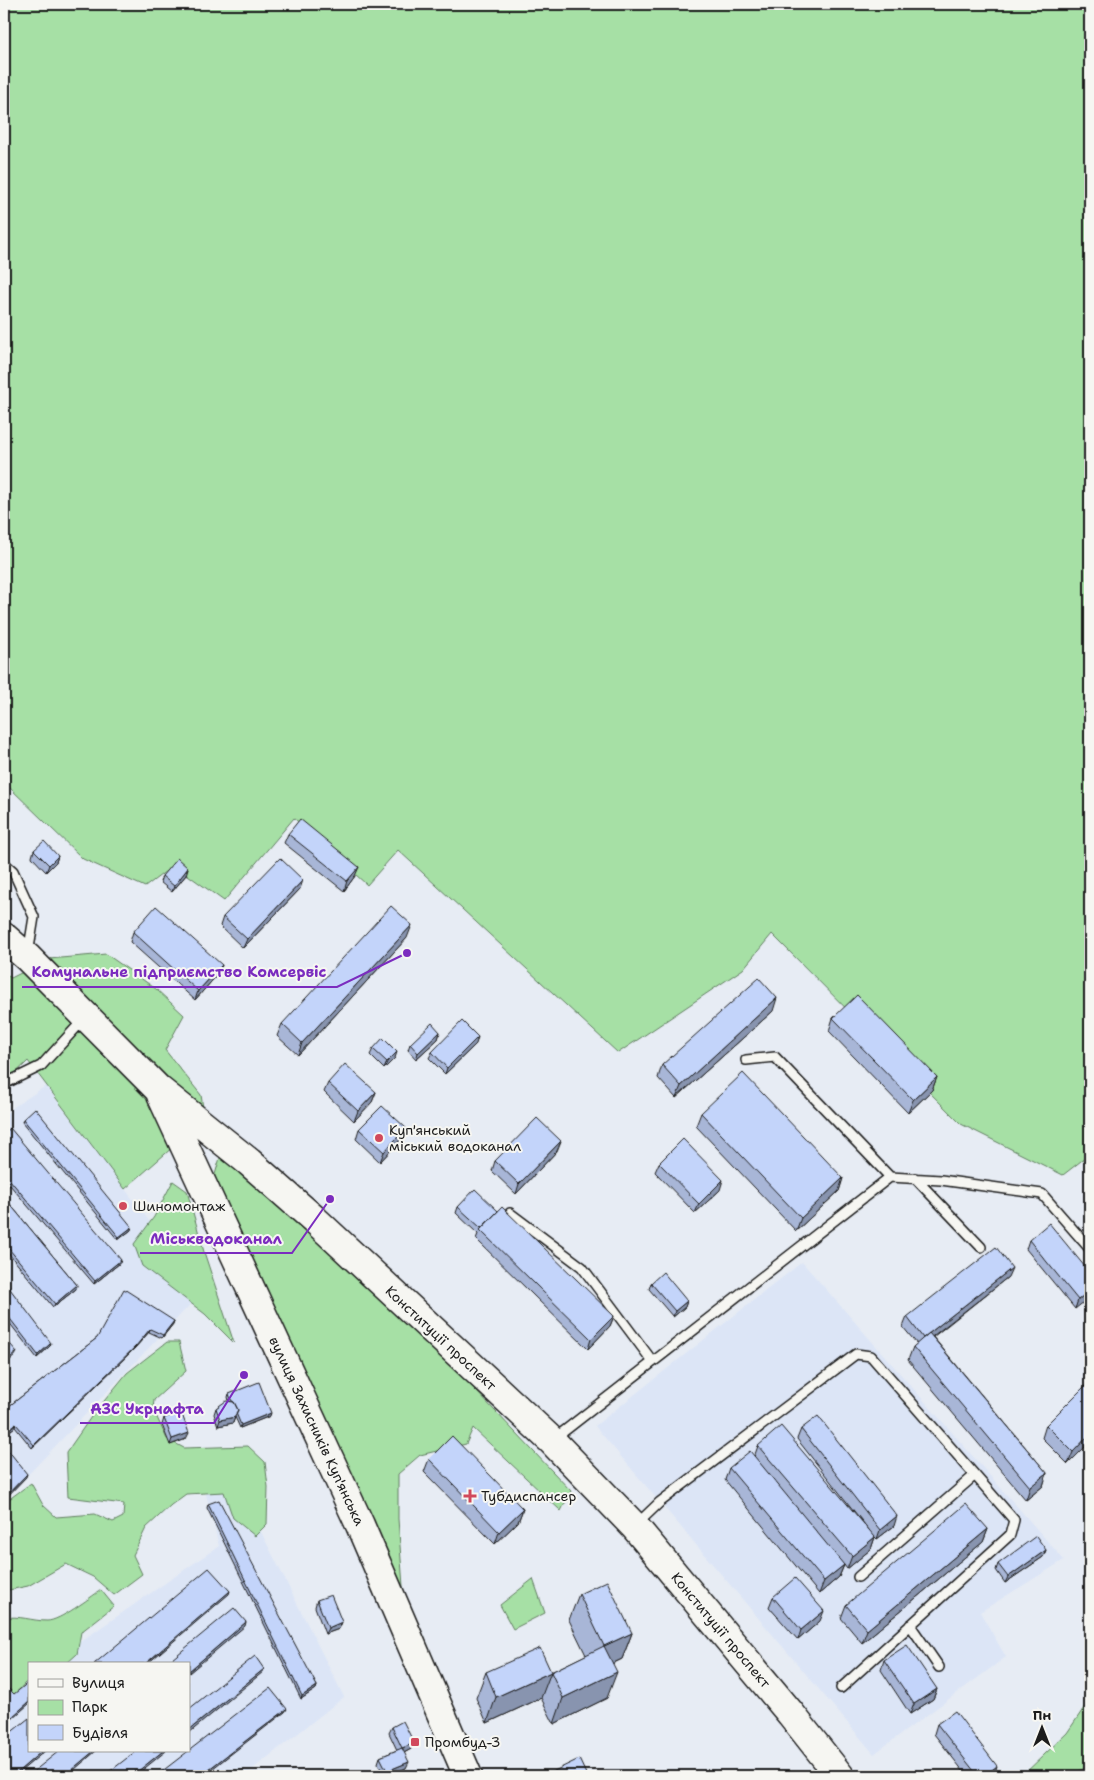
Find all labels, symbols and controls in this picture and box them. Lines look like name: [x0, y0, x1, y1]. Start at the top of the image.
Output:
callout: Комунальне пiдприємство Комсервiс: [22, 957, 337, 987]
text: Комунальне пiдприємство Комсервiс: [31, 962, 327, 982]
place label: Куп'янський міський водоканал: [389, 1121, 521, 1155]
marker: Куп'янський міський водоканал: [373, 1132, 385, 1144]
place label: Шиномонтаж: [133, 1197, 226, 1215]
marker: Шиномонтаж: [117, 1200, 129, 1212]
callout: Міськводоканал: [140, 1223, 292, 1253]
text: Міськводоканал: [150, 1229, 282, 1249]
street label: Конституції проспект: [382, 1282, 501, 1395]
street label: вулиця Захисників Куп'янська: [265, 1334, 369, 1529]
callout: АЗС Укрнафта: [80, 1393, 214, 1423]
text: АЗС Укрнафта: [90, 1399, 205, 1419]
place label: Тубдиспансер: [481, 1487, 576, 1505]
marker: Тубдиспансер: [463, 1489, 477, 1503]
street label: Конституції проспект: [667, 1569, 775, 1692]
legend: [28, 1662, 190, 1752]
text: Вулиця: [72, 1673, 125, 1693]
text: Парк: [72, 1697, 108, 1717]
north arrow: [1016, 1702, 1066, 1752]
text: Пн: [1033, 1706, 1051, 1724]
text: Будівля: [72, 1723, 128, 1743]
place label: Промбуд-3: [425, 1733, 501, 1751]
marker: Промбуд-3: [409, 1736, 421, 1748]

